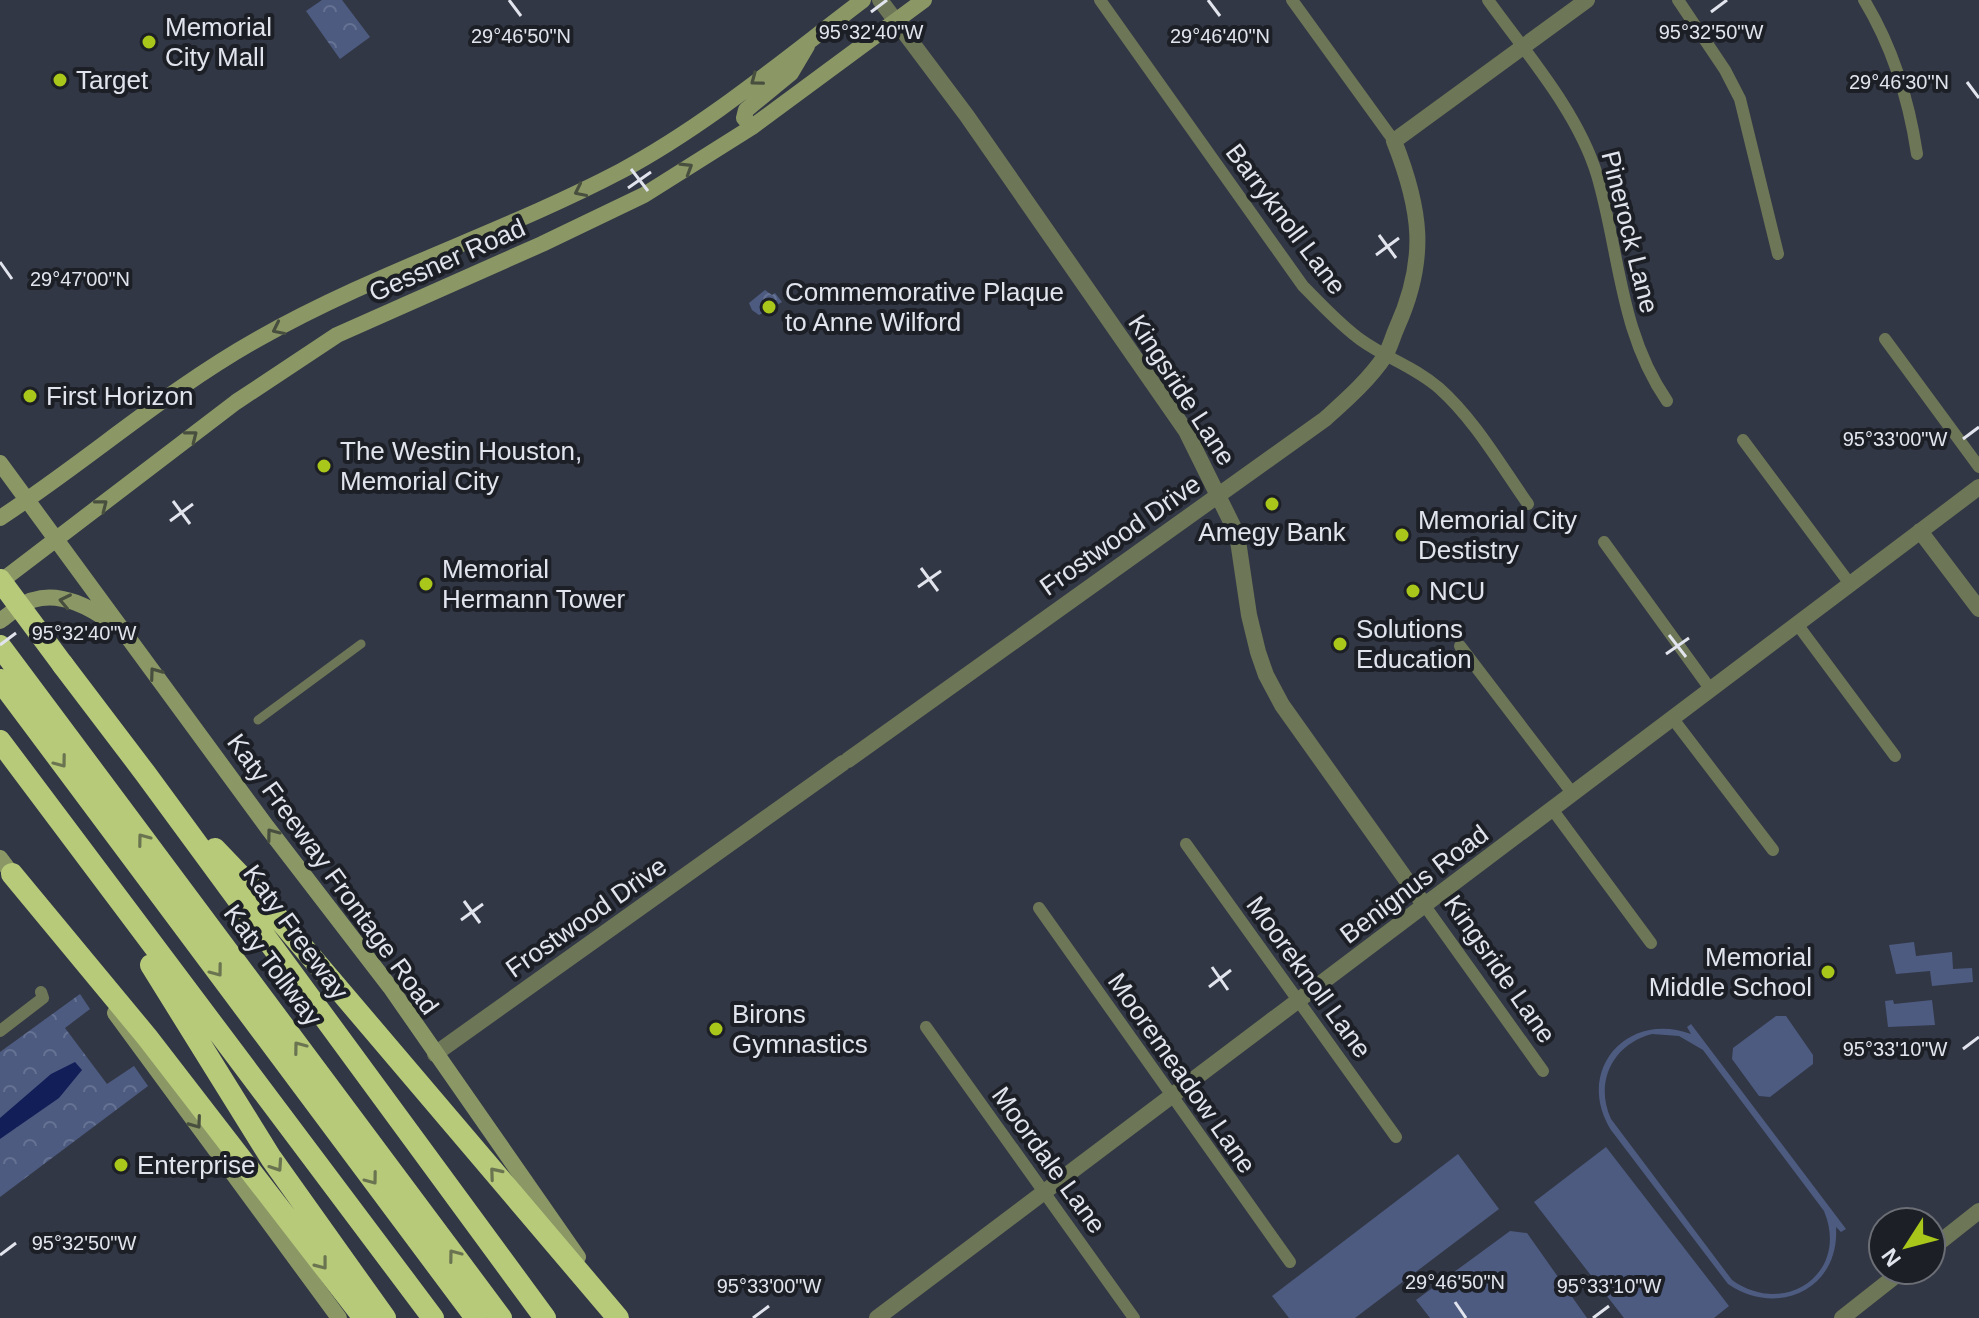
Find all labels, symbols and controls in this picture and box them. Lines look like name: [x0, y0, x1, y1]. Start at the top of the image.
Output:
place label: Memorial City Mall: [165, 12, 272, 72]
text: 95°32'40"W: [819, 21, 923, 43]
text: 95°32'50"W: [1659, 21, 1763, 43]
text: 29°46'50"N: [471, 25, 571, 47]
text: 29°46'40"N: [1170, 25, 1270, 47]
marker: Memorial City Mall: [140, 33, 158, 51]
place label: Target: [76, 65, 149, 95]
one-way arrow: [750, 70, 764, 84]
marker: Target: [51, 71, 69, 89]
text: 29°46'30"N: [1849, 71, 1949, 93]
street label: Barryknoll Lane: [1220, 138, 1352, 300]
street label: Pinerock Lane: [1595, 148, 1665, 316]
one-way arrow: [678, 163, 693, 178]
one-way arrow: [573, 181, 588, 197]
street label: Gessner Road: [364, 212, 530, 308]
text: 29°47'00"N: [30, 268, 130, 290]
place label: Commemorative Plaque to Anne Wilford: [785, 277, 1064, 337]
marker: Commemorative Plaque to Anne Wilford: [760, 298, 778, 316]
street label: Kingsride Lane: [1122, 309, 1242, 471]
one-way arrow: [272, 319, 286, 335]
place label: First Horizon: [46, 381, 193, 411]
marker: First Horizon: [21, 387, 39, 405]
text: 95°33'00"W: [1843, 428, 1947, 450]
one-way arrow: [183, 432, 198, 446]
place label: The Westin Houston, Memorial City: [340, 436, 582, 496]
marker: The Westin Houston, Memorial City: [315, 457, 333, 475]
street label: Frostwood Drive: [1034, 468, 1206, 602]
marker: Amegy Bank: [1263, 495, 1281, 513]
one-way arrow: [93, 501, 108, 515]
place label: Memorial City Destistry: [1418, 505, 1577, 565]
place label: Amegy Bank: [1198, 517, 1347, 547]
marker: Memorial City Destistry: [1393, 526, 1411, 544]
place label: Memorial Hermann Tower: [442, 554, 625, 614]
marker: Memorial Hermann Tower: [417, 575, 435, 593]
place label: NCU: [1429, 576, 1485, 606]
marker: NCU: [1404, 582, 1422, 600]
one-way arrow: [58, 593, 72, 610]
place label: Solutions Education: [1356, 614, 1472, 674]
text: 95°32'40"W: [32, 622, 136, 644]
marker: Solutions Education: [1331, 635, 1349, 653]
one-way arrow: [150, 667, 164, 682]
street label: Katy Freeway Frontage Road: [221, 727, 445, 1021]
one-way arrow: [52, 754, 66, 768]
street label: Benignus Road: [1334, 819, 1494, 949]
one-way arrow: [268, 828, 282, 843]
one-way arrow: [139, 833, 153, 847]
street label: Frostwood Drive: [500, 850, 672, 984]
street label: Katy Freeway: [237, 859, 355, 1005]
street label: Kingsride Lane: [1438, 889, 1562, 1049]
street label: Mooreknoll Lane: [1240, 890, 1378, 1064]
street label: Katy Tollway: [218, 898, 328, 1032]
place label: Memorial Middle School: [1649, 942, 1812, 1002]
one-way arrow: [207, 962, 222, 976]
marker: Memorial Middle School: [1819, 963, 1837, 981]
street label: Mooremeadow Lane: [1102, 967, 1262, 1179]
place label: Birons Gymnastics: [732, 999, 868, 1059]
marker: Birons Gymnastics: [707, 1020, 725, 1038]
text: 95°33'10"W: [1843, 1038, 1947, 1060]
one-way arrow: [294, 1041, 308, 1056]
street label: Moordale Lane: [986, 1081, 1112, 1239]
one-way arrow: [186, 1115, 200, 1129]
place label: Enterprise: [137, 1150, 256, 1180]
marker: Enterprise: [112, 1156, 130, 1174]
one-way arrow: [267, 1157, 282, 1171]
one-way arrow: [490, 1168, 505, 1182]
one-way arrow: [363, 1170, 377, 1185]
north arrow: [1867, 1206, 1947, 1286]
text: 95°32'50"W: [32, 1232, 136, 1254]
text: N: [1876, 1244, 1906, 1271]
one-way arrow: [449, 1250, 464, 1264]
one-way arrow: [312, 1255, 326, 1270]
text: 29°46'50"N: [1405, 1271, 1505, 1293]
text: 95°33'00"W: [717, 1275, 821, 1297]
text: 95°33'10"W: [1557, 1275, 1661, 1297]

